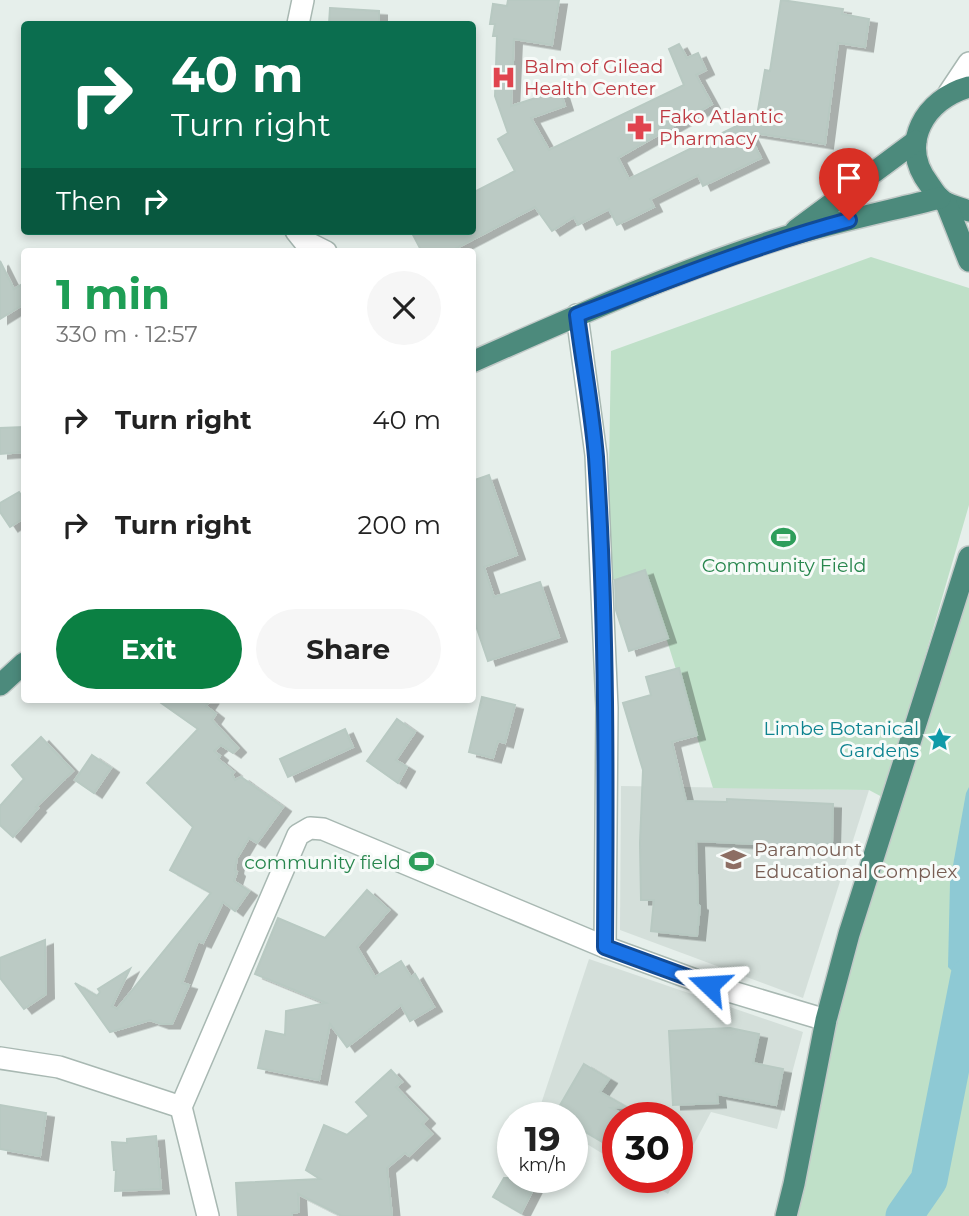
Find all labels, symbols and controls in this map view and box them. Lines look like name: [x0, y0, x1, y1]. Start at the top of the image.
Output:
text: 40 m: [171, 45, 303, 104]
icon: right: [56, 49, 147, 140]
place label: Balm of Gilead Health Center: [524, 55, 663, 100]
hospital icon: Balm of Gilead Health Center: [490, 63, 518, 91]
text: Turn right: [171, 105, 331, 144]
place label: Fako Atlantic Pharmacy: [659, 105, 784, 150]
pharmacy icon: Fako Atlantic Pharmacy: [625, 113, 653, 141]
pin: [819, 148, 879, 220]
icon: arrive: [830, 159, 868, 197]
icon: right: [136, 182, 174, 220]
text: Then: [56, 185, 122, 217]
text: 1 min: [56, 268, 170, 320]
button: close: [367, 271, 441, 345]
text: 330 m · 12:57: [56, 320, 198, 348]
icon: right: [56, 401, 94, 439]
text: Turn right: [115, 404, 251, 436]
text: 40 m: [372, 404, 441, 436]
icon: right: [56, 506, 94, 544]
text: Turn right: [115, 509, 251, 541]
text: 200 m: [357, 509, 441, 541]
sports icon: Community Field: [770, 523, 798, 551]
place label: Community Field: [702, 554, 866, 577]
button: Exit: [56, 609, 242, 689]
button: Share: [256, 609, 441, 689]
place label: Limbe Botanical Gardens: [763, 717, 919, 762]
place icon: Limbe Botanical Gardens: [925, 725, 953, 753]
place label: Paramount Educational Complex: [754, 838, 957, 883]
school or university icon: Paramount Educational Complex: [720, 846, 748, 874]
sports icon: community field: [407, 848, 435, 876]
place label: community field: [244, 851, 401, 874]
position arrow: [672, 948, 746, 1022]
speed limit sign: 30: [602, 1102, 693, 1193]
text: 19: [524, 1117, 561, 1160]
text: km/h: [518, 1154, 567, 1176]

